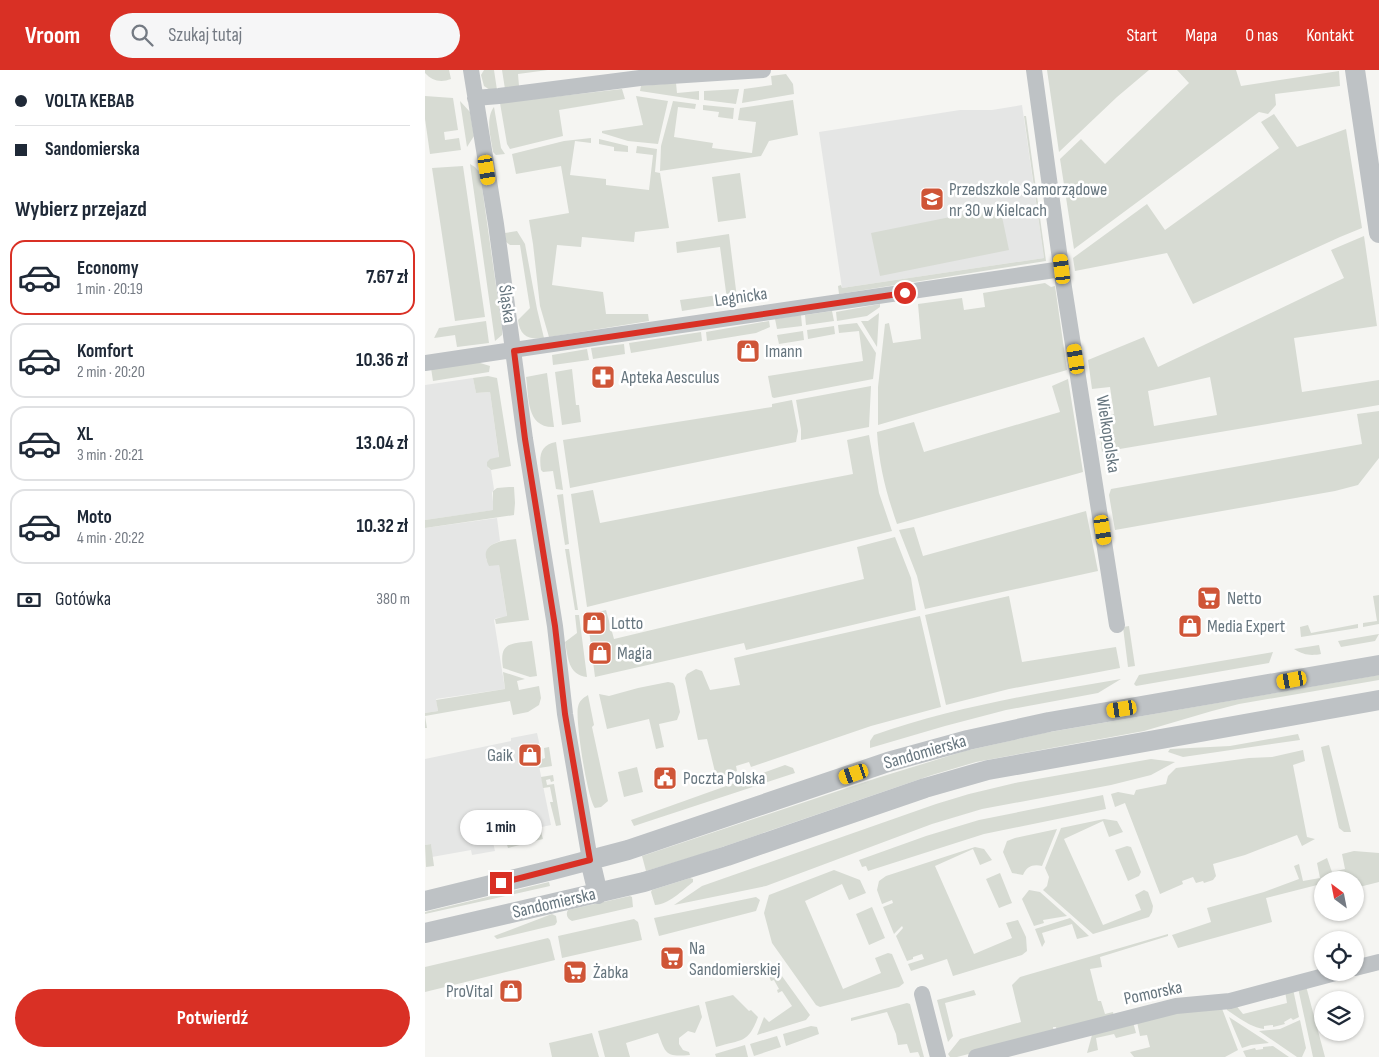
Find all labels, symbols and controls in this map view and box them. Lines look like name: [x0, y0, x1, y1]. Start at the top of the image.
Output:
search box: [110, 13, 460, 58]
text: Vroom: [25, 21, 80, 50]
icon: search: [128, 21, 156, 49]
text: Szukaj tutaj: [168, 24, 242, 47]
text: Start: [1126, 25, 1157, 46]
text: Mapa: [1185, 25, 1217, 46]
text: O nas: [1245, 25, 1278, 46]
text: Kontakt: [1306, 25, 1354, 46]
text: VOLTA KEBAB: [45, 90, 134, 113]
text: Sandomierska: [45, 138, 140, 161]
car: [477, 154, 496, 186]
place label: Przedszkole Samorządowe nr 30 w Kielcach: [949, 179, 1107, 221]
school or university icon: Przedszkole Samorządowe nr 30 w Kielcach: [919, 186, 945, 212]
text: Wybierz przejazd: [15, 196, 147, 223]
car: [1052, 253, 1071, 285]
icon: car: [17, 255, 62, 300]
text: Economy: [77, 257, 139, 280]
text: 7.67 zł: [366, 266, 408, 289]
text: 1 min · 20:19: [77, 280, 143, 299]
route start: [894, 282, 916, 304]
street label: Legnicka: [713, 283, 769, 311]
street label: Śląska: [494, 284, 520, 324]
icon: car: [17, 338, 62, 383]
shop icon: Imann: [735, 338, 761, 364]
text: Komfort: [77, 340, 133, 363]
place label: Imann: [765, 341, 803, 362]
car: [1066, 343, 1085, 375]
text: 10.36 zł: [356, 349, 408, 372]
text: 2 min · 20:20: [77, 363, 145, 382]
pharmacy icon: Apteka Aesculus: [590, 364, 616, 390]
place label: Apteka Aesculus: [620, 367, 719, 388]
street label: Wielkopolska: [1092, 394, 1125, 474]
icon: car: [17, 421, 62, 466]
text: XL: [77, 423, 93, 446]
text: 13.04 zł: [356, 432, 408, 455]
text: 3 min · 20:21: [77, 446, 143, 465]
icon: car: [17, 504, 62, 549]
text: Moto: [77, 506, 112, 529]
car: [1093, 514, 1112, 546]
text: 10.32 zł: [357, 515, 408, 538]
text: 4 min · 20:22: [77, 529, 144, 548]
supermarket icon: Netto: [1196, 585, 1222, 611]
icon: cash: [15, 586, 43, 614]
text: Gotówka: [55, 588, 111, 611]
place label: Netto: [1227, 588, 1262, 609]
text: 380 m: [376, 590, 410, 609]
shop icon: Lotto: [581, 610, 607, 636]
place label: Lotto: [611, 613, 643, 634]
shop icon: Media Expert: [1177, 613, 1203, 639]
place label: Media Expert: [1207, 616, 1286, 637]
shop icon: Magia: [587, 640, 613, 666]
place label: Magia: [617, 643, 652, 664]
car: [1275, 670, 1308, 690]
car: [1106, 699, 1137, 719]
street label: Sandomierska: [881, 730, 969, 774]
shop icon: Gaik: [517, 742, 543, 768]
place label: Gaik: [487, 745, 513, 766]
car: [837, 762, 870, 786]
public building icon: Poczta Polska: [652, 765, 678, 791]
place label: Poczta Polska: [683, 768, 766, 789]
callout: 1 min: [460, 810, 542, 846]
text: 1 min: [486, 818, 516, 837]
north arrow: [1314, 871, 1364, 921]
map controls: [1314, 871, 1364, 1041]
route end: [490, 872, 512, 894]
street label: Sandomierska: [510, 883, 598, 923]
button: locate: [1314, 931, 1364, 981]
place label: Na Sandomierskiej: [689, 938, 781, 980]
supermarket icon: Na Sandomierskiej: [659, 945, 685, 971]
supermarket icon: Żabka: [562, 959, 588, 985]
place label: Żabka: [593, 962, 629, 983]
street label: Pomorska: [1122, 977, 1184, 1009]
shop icon: ProVital: [498, 978, 524, 1004]
place label: ProVital: [446, 981, 493, 1002]
button: Potwierdź: [15, 989, 410, 1047]
button: layers: [1314, 991, 1364, 1041]

